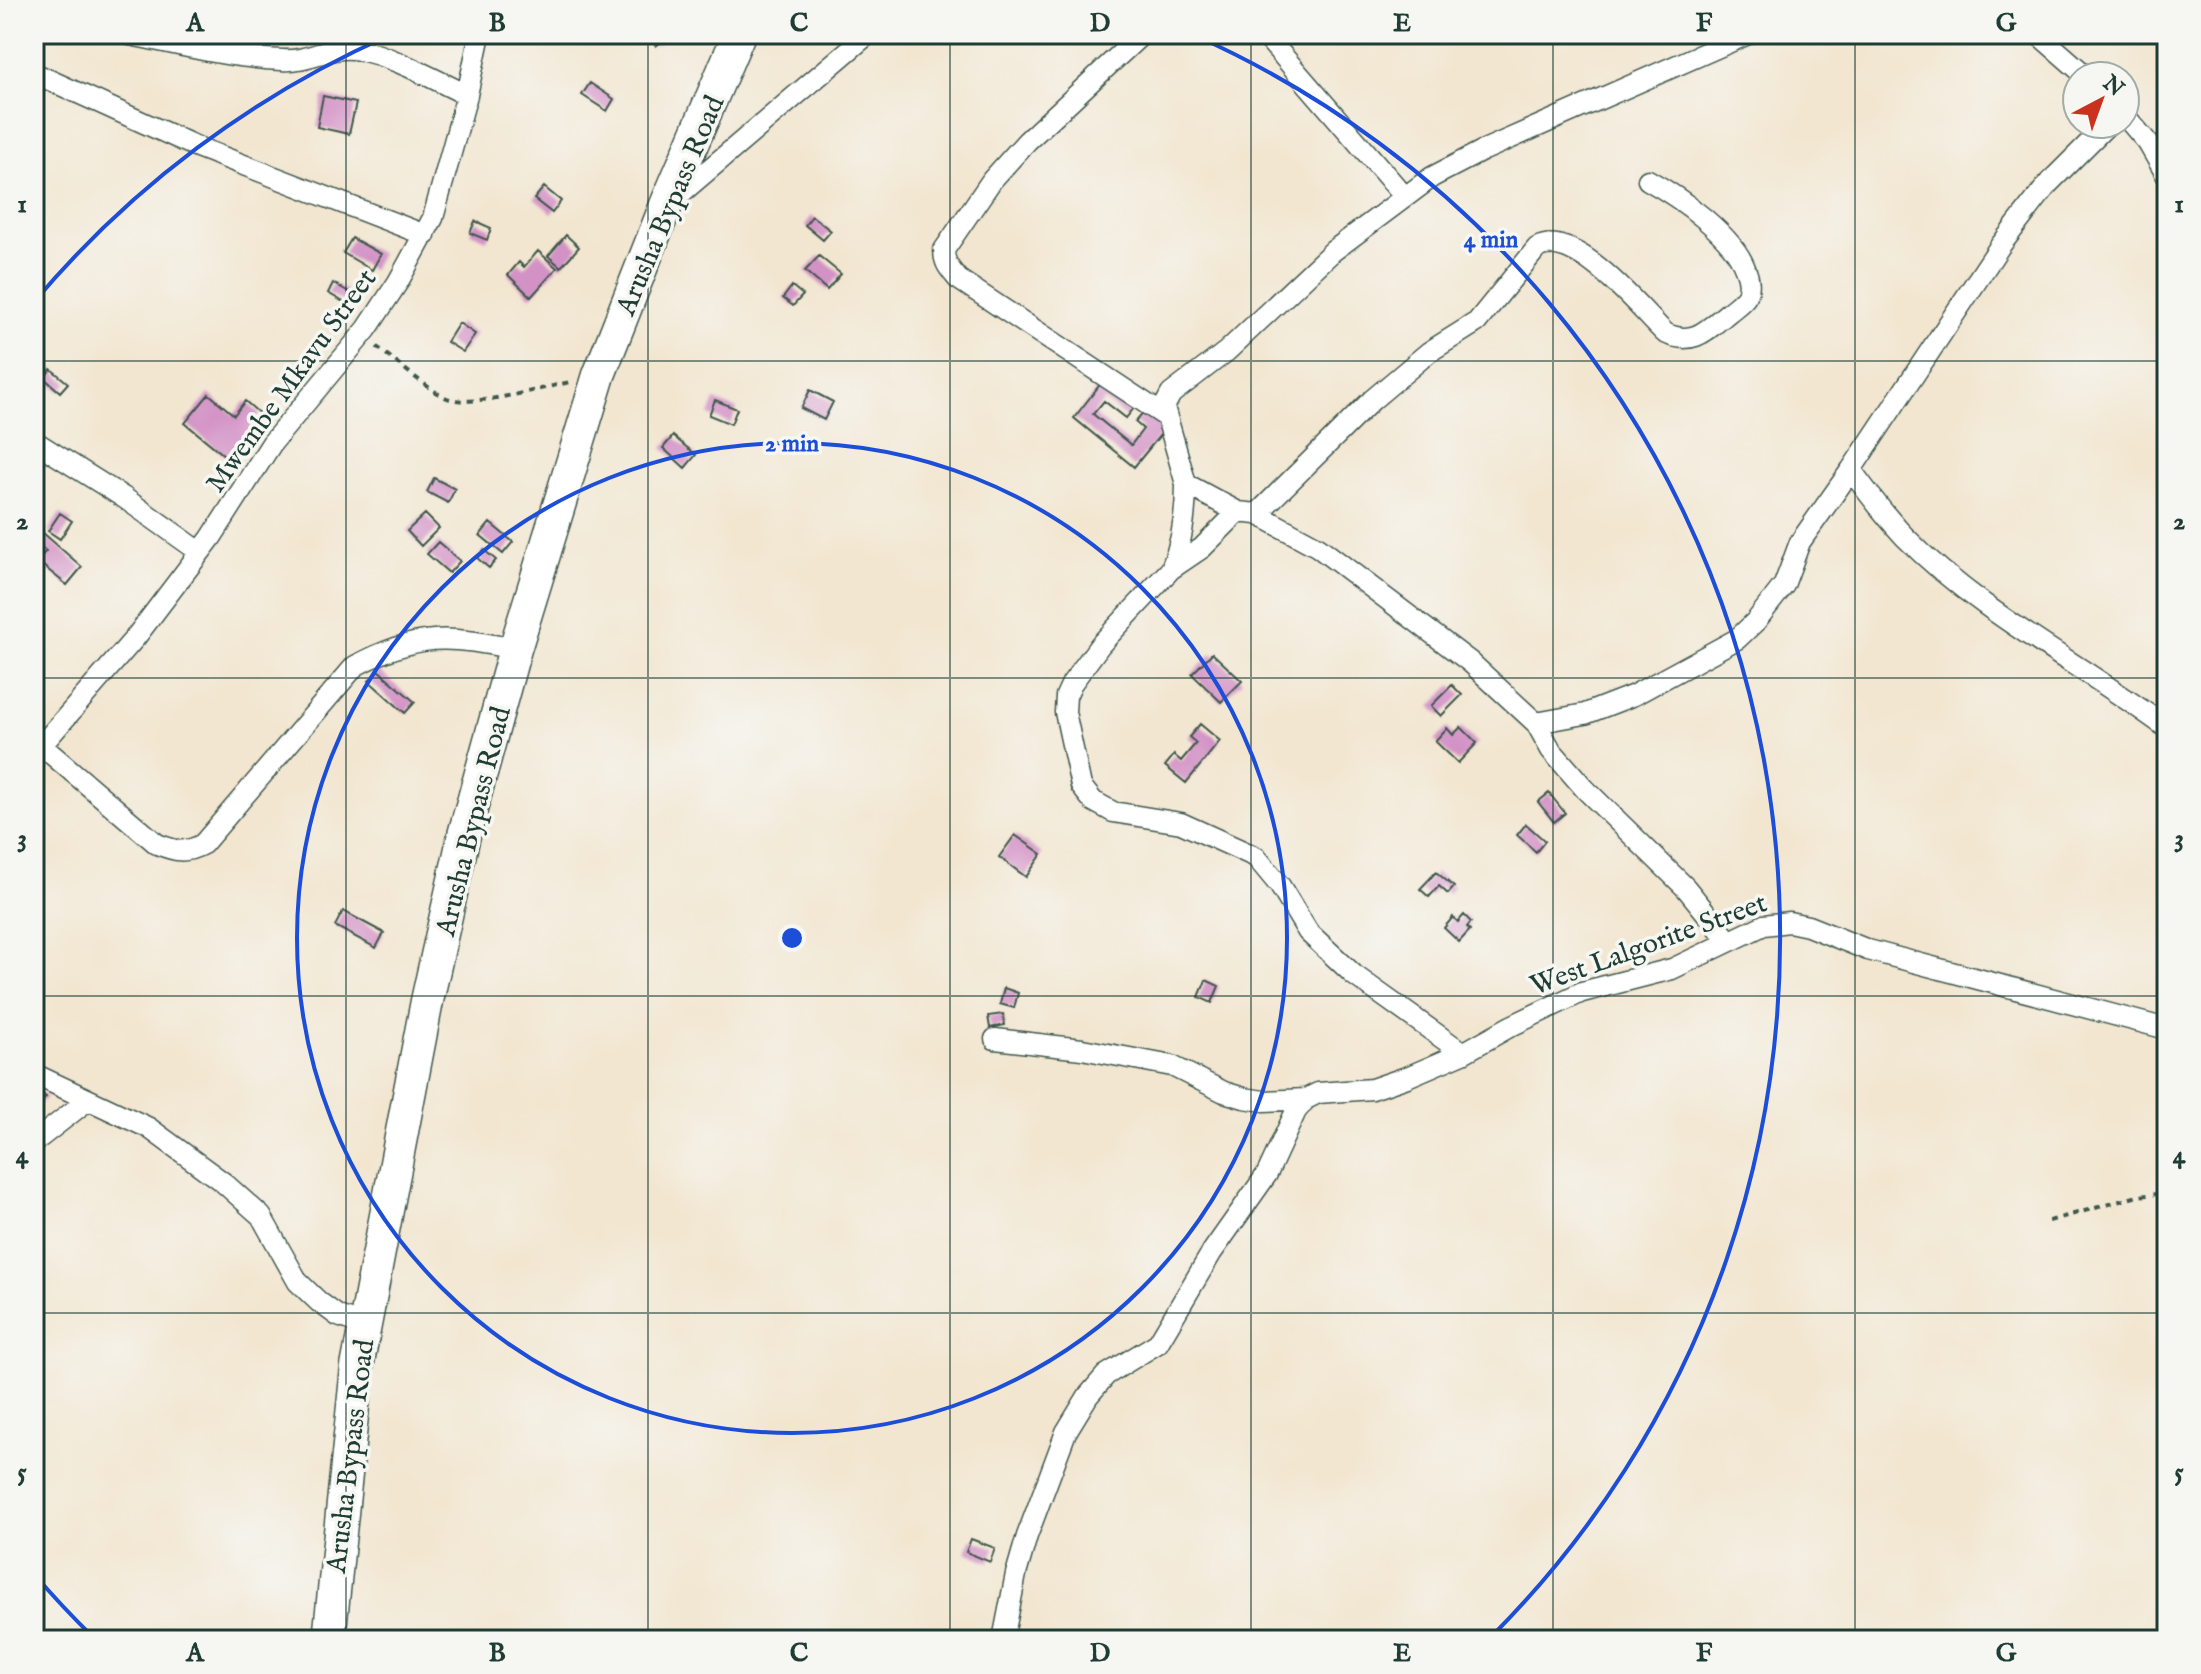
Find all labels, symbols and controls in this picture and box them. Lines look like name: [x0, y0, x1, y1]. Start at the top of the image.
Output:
text: A: [185, 7, 205, 40]
text: B: [488, 7, 506, 40]
text: C: [790, 7, 809, 40]
text: D: [1090, 7, 1111, 40]
text: E: [1393, 7, 1411, 40]
text: F: [1696, 7, 1713, 40]
text: G: [1996, 7, 2017, 40]
north arrow: [2061, 60, 2141, 140]
text: N: [2096, 69, 2129, 103]
street label: Arusha Bypass Road: [609, 91, 733, 322]
text: 1: [17, 188, 27, 221]
text: 1: [2174, 188, 2184, 221]
text: 4 min: [1464, 225, 1519, 256]
street label: Mwembe Mkavu Street: [199, 263, 385, 500]
text: 2 min: [765, 429, 819, 460]
text: 2: [16, 505, 28, 538]
text: 2: [2173, 505, 2185, 538]
street label: Arusha Bypass Road: [429, 703, 520, 941]
text: 3: [17, 822, 27, 855]
text: 3: [2174, 822, 2184, 855]
street label: West Lalgorite Street: [1526, 886, 1772, 1004]
centre of rings: [778, 924, 806, 952]
text: 4: [16, 1139, 30, 1172]
text: 4: [2173, 1139, 2187, 1172]
street label: Arusha Bypass Road: [320, 1337, 383, 1576]
text: 5: [17, 1456, 27, 1489]
text: 5: [2174, 1456, 2184, 1489]
text: A: [185, 1637, 205, 1670]
text: B: [488, 1637, 506, 1670]
text: C: [790, 1637, 809, 1670]
text: D: [1090, 1637, 1111, 1670]
text: E: [1393, 1637, 1411, 1670]
text: F: [1696, 1637, 1713, 1670]
text: G: [1996, 1637, 2017, 1670]

